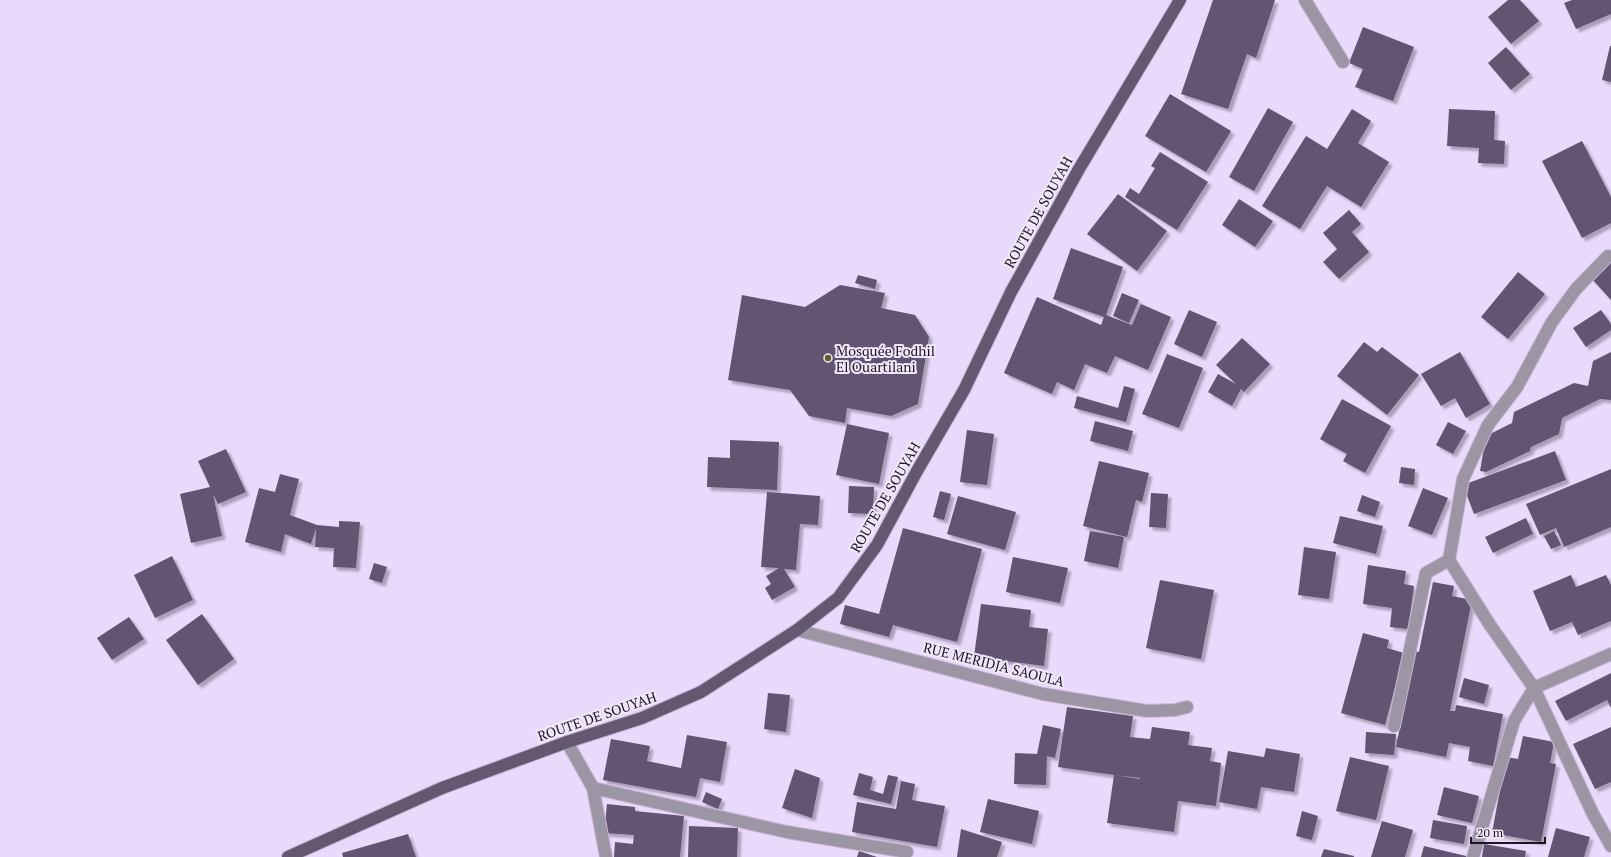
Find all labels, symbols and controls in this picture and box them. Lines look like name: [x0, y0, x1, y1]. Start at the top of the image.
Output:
street label: ROUTE DE SOUYAH: [999, 153, 1077, 271]
place label: Mosquée Fodhil El Ouartilani: [836, 341, 935, 376]
marker: Mosquée Fodhil El Ouartilani: [823, 353, 833, 363]
street label: ROUTE DE SOUYAH: [846, 438, 924, 556]
street label: RUE MERIDJA SAOULA: [921, 637, 1067, 691]
street label: ROUTE DE SOUYAH: [535, 687, 659, 745]
scale bar: [1471, 819, 1545, 845]
text: 20 m: [1477, 825, 1504, 840]

